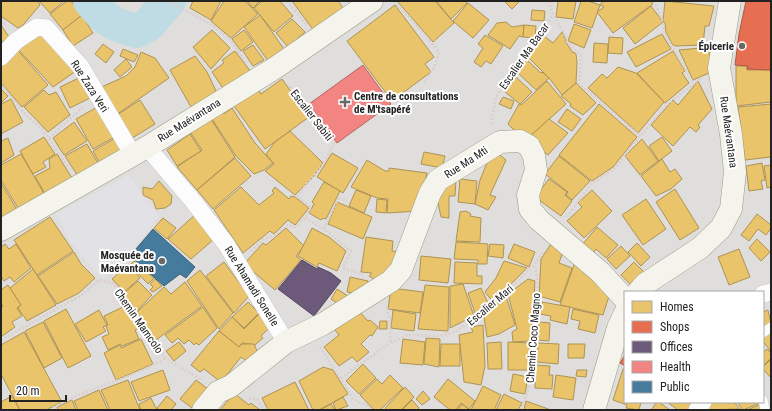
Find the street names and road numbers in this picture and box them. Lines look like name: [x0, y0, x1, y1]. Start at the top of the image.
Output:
street label: Escalier Ma Bacar: [497, 20, 552, 92]
street label: Rue Zaza Veri: [68, 58, 111, 115]
street label: Escalier Sabiti: [288, 87, 336, 144]
street label: Rue Maévantana: [155, 96, 223, 145]
street label: Rue Maévantana: [717, 96, 740, 169]
street label: Rue Ma Mti: [442, 144, 490, 181]
street label: Rue Ahamadi Sonelle: [222, 244, 281, 329]
street label: Escalier Mari: [465, 282, 516, 328]
street label: Chemin Mamcolo: [112, 286, 166, 356]
street label: Chemin Coco Magno: [524, 292, 543, 383]

